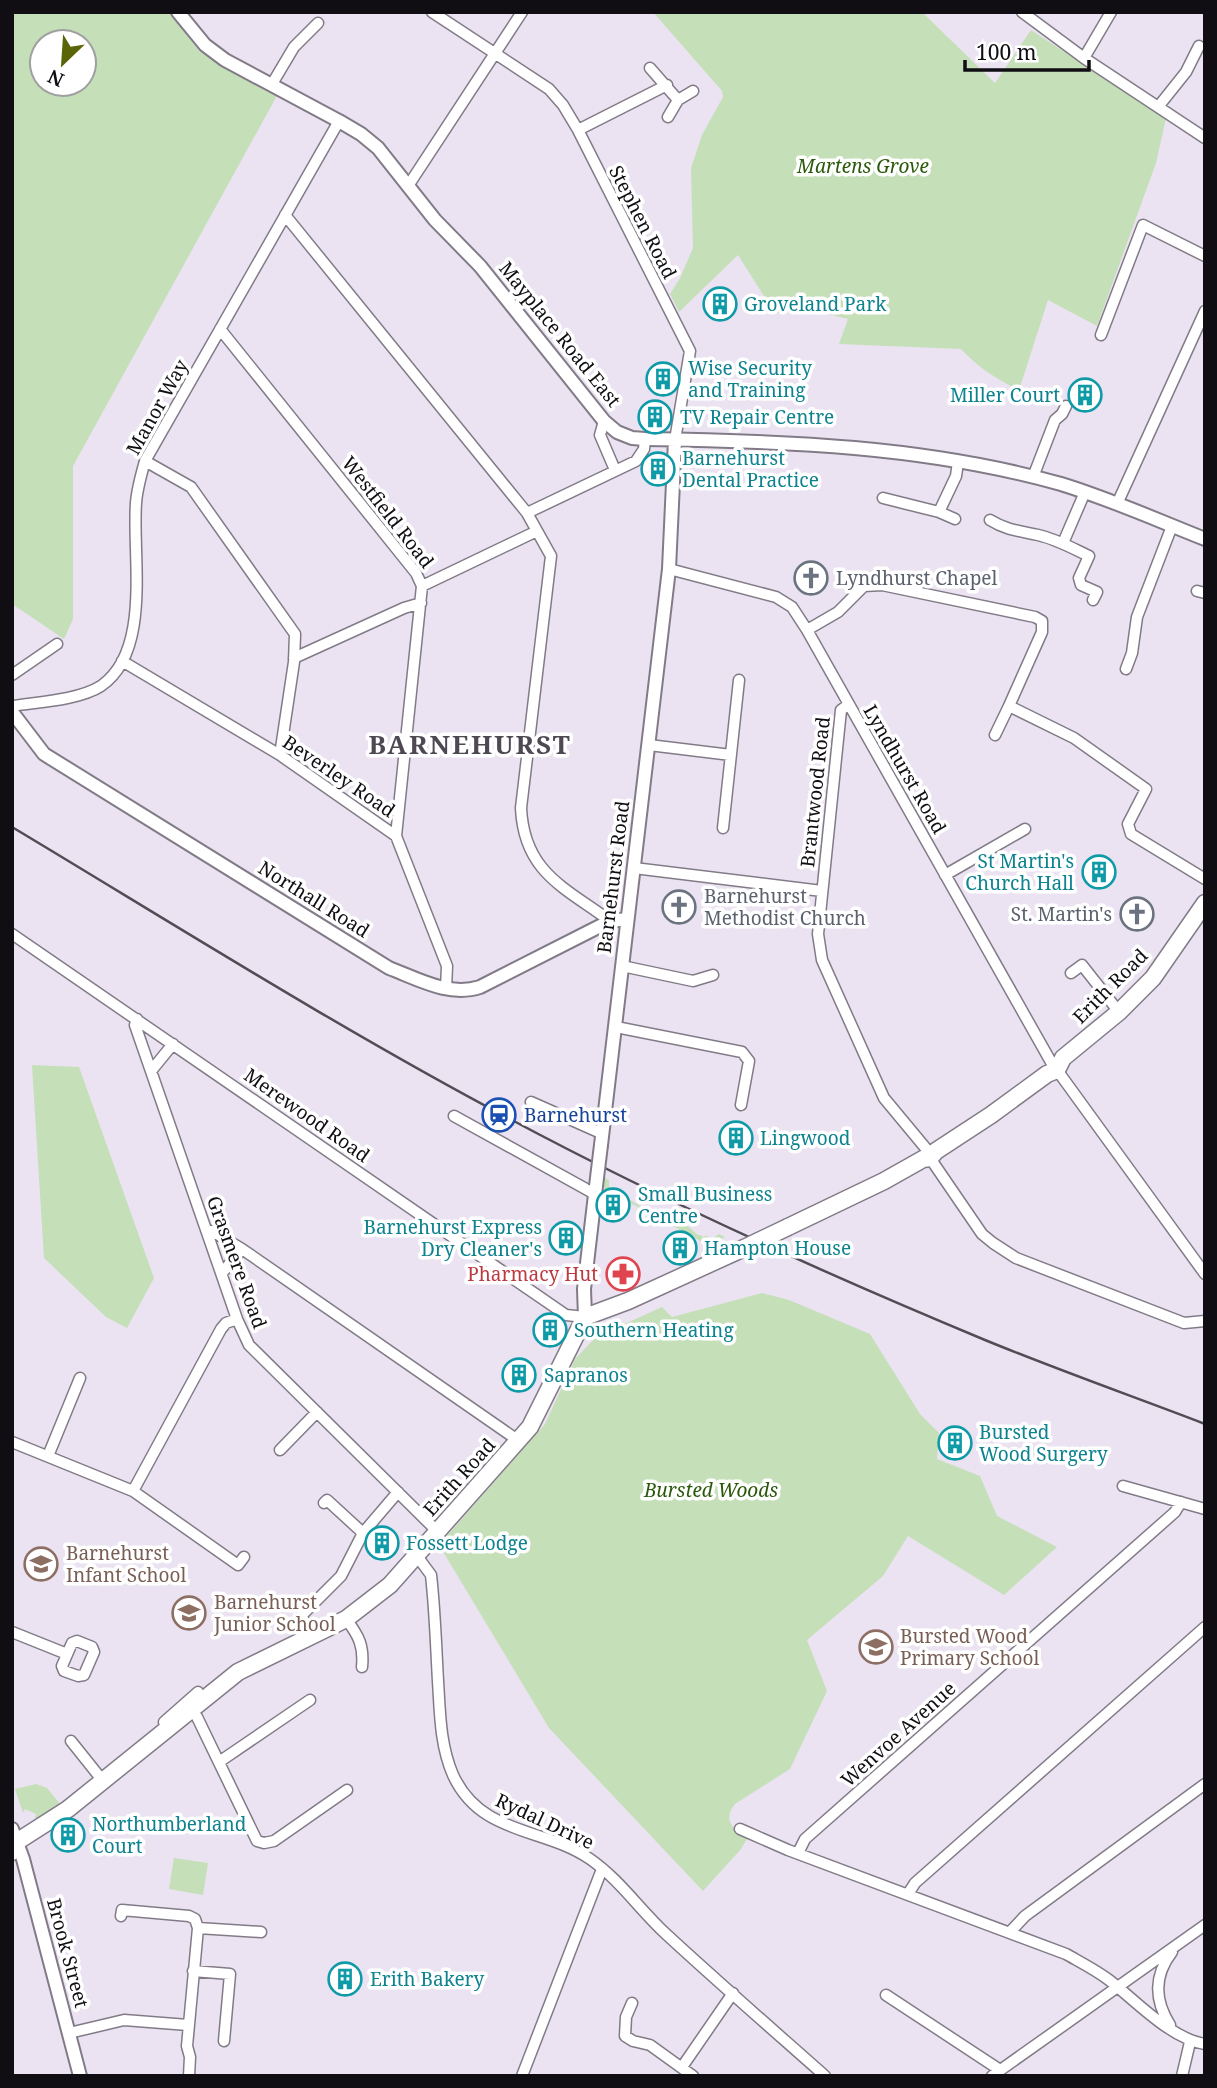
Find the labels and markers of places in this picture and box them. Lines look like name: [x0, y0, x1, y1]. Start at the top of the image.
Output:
building icon: Groveland Park: [701, 285, 739, 323]
place label: Groveland Park: [744, 291, 887, 317]
place label: Wise Security and Training: [688, 355, 812, 403]
building icon: Wise Security and Training: [644, 360, 682, 398]
building icon: Miller Court: [1066, 376, 1104, 414]
place label: Miller Court: [950, 382, 1060, 408]
building icon: TV Repair Centre: [636, 398, 674, 436]
place label: TV Repair Centre: [680, 404, 834, 430]
place label: Barnehurst Dental Practice: [682, 445, 819, 493]
building icon: Barnehurst Dental Practice: [639, 450, 677, 488]
church icon: Lyndhurst Chapel: [792, 559, 830, 597]
place label: Lyndhurst Chapel: [836, 565, 997, 591]
place label: St Martin's Church Hall: [965, 848, 1074, 896]
building icon: St Martin's Church Hall: [1080, 853, 1118, 891]
place label: Barnehurst Methodist Church: [704, 883, 866, 931]
church icon: Barnehurst Methodist Church: [660, 888, 698, 926]
church icon: St. Martin's: [1118, 895, 1156, 933]
place label: St. Martin's: [1011, 901, 1112, 927]
station icon: Barnehurst: [480, 1096, 518, 1134]
place label: Barnehurst: [524, 1102, 627, 1128]
building icon: Lingwood: [717, 1119, 755, 1157]
place label: Lingwood: [760, 1125, 851, 1151]
place label: Small Business Centre: [638, 1181, 772, 1229]
building icon: Small Business Centre: [594, 1186, 632, 1224]
place label: Barnehurst Express Dry Cleaner's: [363, 1214, 542, 1262]
building icon: Barnehurst Express Dry Cleaner's: [547, 1219, 585, 1257]
building icon: Hampton House: [661, 1229, 699, 1267]
place label: Hampton House: [704, 1235, 851, 1261]
pharmacy icon: Pharmacy Hut: [604, 1255, 642, 1293]
place label: Pharmacy Hut: [467, 1261, 598, 1287]
building icon: Southern Heating: [531, 1311, 569, 1349]
place label: Southern Heating: [574, 1317, 734, 1343]
building icon: Sapranos: [500, 1356, 538, 1394]
place label: Sapranos: [544, 1362, 628, 1388]
place label: Bursted Wood Surgery: [979, 1419, 1108, 1467]
building icon: Bursted Wood Surgery: [936, 1424, 974, 1462]
building icon: Fossett Lodge: [363, 1524, 401, 1562]
place label: Fossett Lodge: [406, 1530, 528, 1556]
place label: Barnehurst Infant School: [66, 1540, 186, 1588]
school or university icon: Barnehurst Infant School: [22, 1545, 60, 1583]
place label: Barnehurst Junior School: [213, 1589, 336, 1637]
school or university icon: Barnehurst Junior School: [170, 1594, 208, 1632]
place label: Bursted Wood Primary School: [900, 1623, 1039, 1671]
school or university icon: Bursted Wood Primary School: [857, 1628, 895, 1666]
place label: Northumberland Court: [92, 1811, 247, 1859]
building icon: Northumberland Court: [49, 1816, 87, 1854]
building icon: Erith Bakery: [326, 1960, 364, 1998]
place label: Erith Bakery: [370, 1966, 485, 1992]

